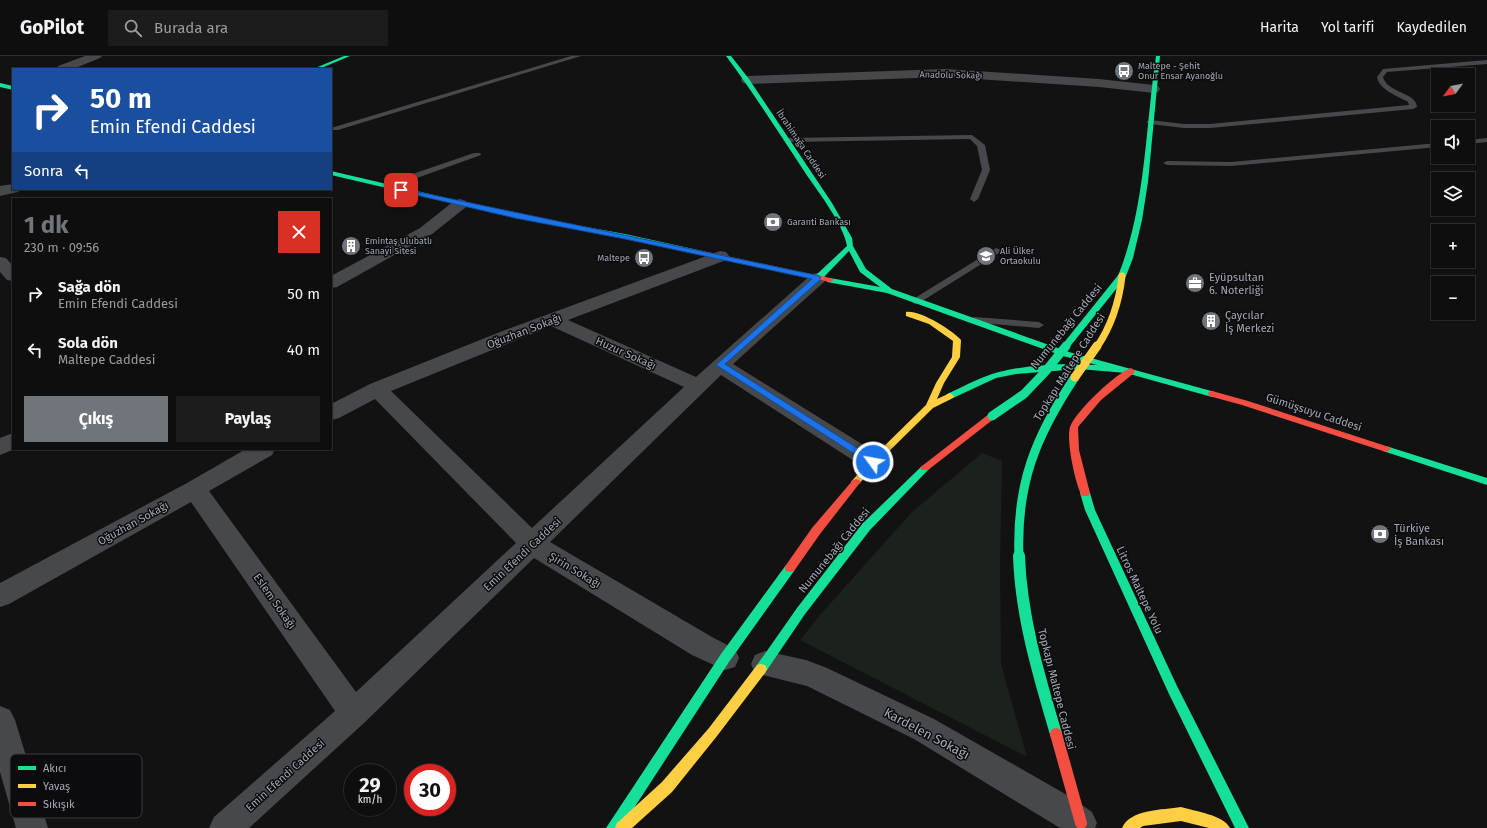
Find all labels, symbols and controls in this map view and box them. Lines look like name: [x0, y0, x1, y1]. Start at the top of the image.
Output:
search box: [108, 10, 388, 46]
text: GoPilot: [20, 16, 84, 39]
icon: search: [122, 17, 144, 39]
text: Burada ara: [154, 19, 228, 37]
text: Harita: [1260, 19, 1299, 36]
text: Yol tarifi: [1321, 19, 1374, 36]
text: Kaydedilen: [1396, 19, 1467, 36]
bus stop icon: Maltepe - Şehit Onur Ensar Ayanoğlu: [1113, 60, 1135, 82]
place label: Maltepe - Şehit Onur Ensar Ayanoğlu: [1138, 61, 1223, 81]
north arrow: [1431, 68, 1475, 112]
map controls: [1431, 68, 1475, 320]
street label: Anadolu Sokağı: [919, 69, 983, 81]
text: 50 m: [90, 82, 152, 115]
icon: right: [24, 84, 76, 136]
street label: İbrahimağa Caddesi: [774, 108, 828, 180]
text: Emin Efendi Caddesi: [90, 116, 256, 138]
button: sound: [1431, 120, 1475, 164]
icon: left: [71, 160, 93, 182]
text: Sonra: [24, 162, 63, 180]
button: layers: [1431, 172, 1475, 216]
pin: [384, 173, 418, 207]
icon: arrive: [390, 179, 412, 201]
text: 1 dk: [24, 211, 68, 239]
button: close: [278, 211, 320, 253]
bank icon: Garanti Bankası: [762, 211, 784, 233]
place label: Garanti Bankası: [787, 217, 851, 227]
button: +: [1431, 224, 1475, 268]
building icon: Emintaş Ulubatlı Sanayi Sitesi: [340, 235, 362, 257]
place label: Emintaş Ulubatlı Sanayi Sitesi: [365, 236, 432, 256]
text: 230 m · 09:56: [24, 240, 99, 255]
school or university icon: Ali Ülker Ortaokulu: [975, 245, 997, 267]
place label: Ali Ülker Ortaokulu: [1000, 246, 1041, 266]
bus stop icon: Maltepe: [633, 247, 655, 269]
place label: Maltepe: [597, 253, 630, 263]
place label: Eyüpsultan 6. Noterliği: [1209, 271, 1264, 297]
office icon: Eyüpsultan 6. Noterliği: [1184, 272, 1206, 294]
button: −: [1431, 276, 1475, 320]
text: Sağa dön: [58, 278, 121, 296]
street label: Numunebağı Caddesi: [1028, 281, 1105, 371]
icon: right: [24, 283, 46, 305]
text: 50 m: [287, 285, 320, 303]
text: Emin Efendi Caddesi: [58, 296, 178, 311]
place label: Çaycılar İş Merkezi: [1225, 309, 1274, 335]
building icon: Çaycılar İş Merkezi: [1200, 310, 1222, 332]
street label: Oğuzhan Sokağı: [485, 311, 563, 352]
street label: Topkapı Maltepe Caddesi: [1031, 311, 1108, 423]
text: Sola dön: [58, 334, 118, 352]
street label: Huzur Sokağı: [594, 334, 658, 373]
icon: left: [24, 339, 46, 361]
text: 40 m: [287, 341, 320, 359]
text: Maltepe Caddesi: [58, 352, 155, 367]
street label: Gümüşsuyu Caddesi: [1264, 391, 1363, 434]
button: Çıkış: [24, 396, 168, 442]
button: Paylaş: [176, 396, 320, 442]
position arrow: [852, 441, 894, 483]
street label: Oğuzhan Sokağı: [96, 499, 171, 548]
street label: Numunebağı Caddesi: [796, 505, 873, 595]
street label: Emin Efendi Caddesi: [481, 515, 564, 594]
place label: Türkiye İş Bankası: [1394, 522, 1444, 548]
bank icon: Türkiye İş Bankası: [1369, 523, 1391, 545]
street label: Litros Maltepe Yolu: [1114, 544, 1166, 636]
street label: Şirin Sokağı: [546, 550, 603, 591]
street label: Eslem Sokağı: [251, 571, 299, 632]
street label: Topkapı Maltepe Caddesi: [1035, 627, 1078, 751]
street label: Kardelen Sokağı: [882, 705, 972, 762]
street label: Emin Efendi Caddesi: [243, 737, 327, 814]
legend: [10, 754, 142, 818]
text: Akıcı: [43, 762, 66, 775]
speed limit sign: 30: [404, 764, 456, 816]
text: 29: [359, 773, 381, 797]
text: Yavaş: [43, 780, 70, 793]
text: km/h: [358, 794, 382, 806]
text: Sıkışık: [43, 798, 75, 811]

